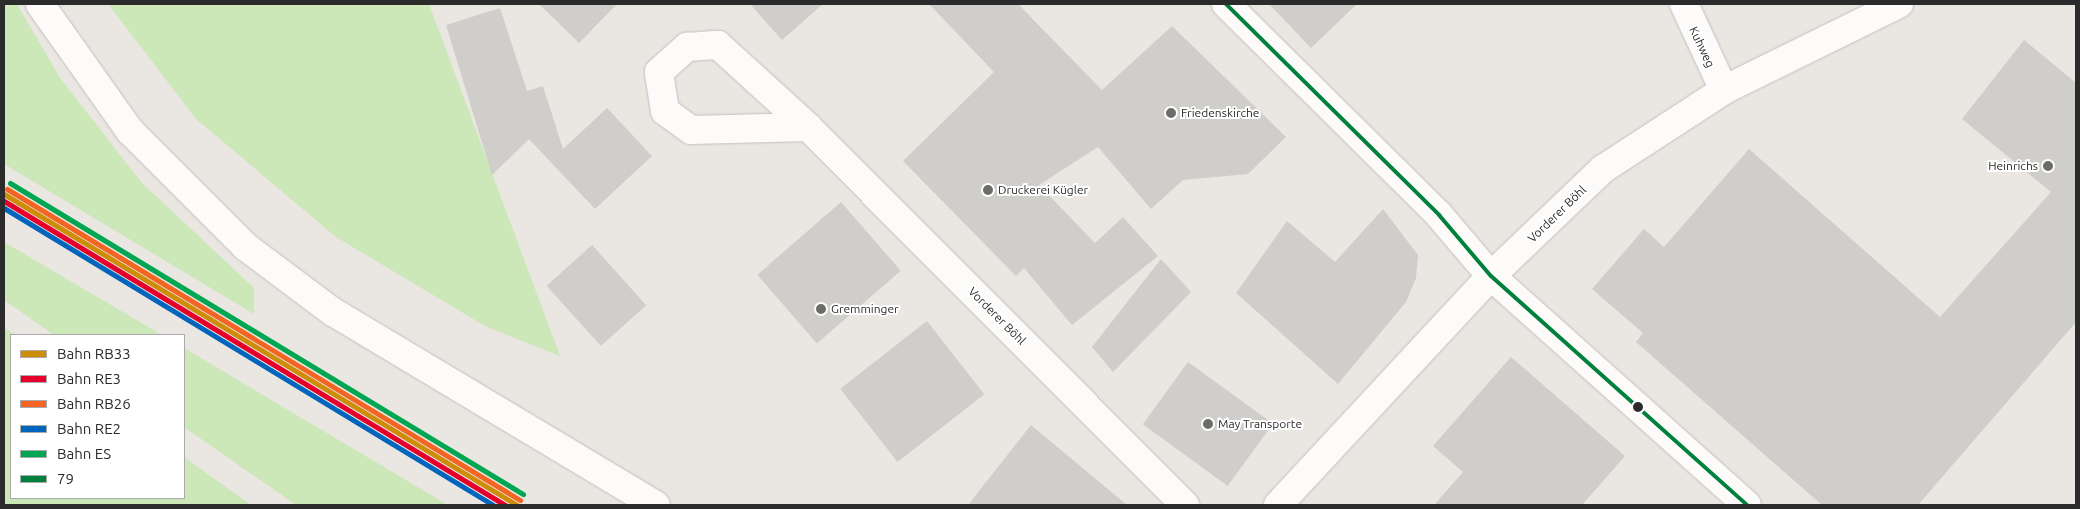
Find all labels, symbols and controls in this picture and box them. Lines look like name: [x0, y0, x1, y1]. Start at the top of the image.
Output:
street label: Kuhweg: [1686, 24, 1718, 70]
place label: Friedenskirche: [1181, 106, 1259, 120]
marker: Friedenskirche: [1165, 107, 1177, 119]
place label: Heinrichs: [1988, 159, 2038, 173]
marker: Heinrichs: [2042, 160, 2054, 172]
place label: Druckerei Kügler: [998, 183, 1088, 197]
street label: Vorderer Böhl: [1525, 183, 1589, 245]
marker: Druckerei Kügler: [982, 184, 994, 196]
street label: Vorderer Böhl: [965, 284, 1029, 348]
place label: Gremminger: [831, 302, 899, 316]
marker: Gremminger: [815, 303, 827, 315]
legend: [10, 334, 185, 499]
text: Bahn RB33: [57, 345, 131, 362]
text: Bahn RE3: [57, 370, 121, 387]
text: Bahn RB26: [57, 395, 131, 412]
unlabelled marker: [1633, 402, 1643, 412]
place label: May Transporte: [1218, 417, 1302, 431]
marker: May Transporte: [1202, 418, 1214, 430]
text: Bahn RE2: [57, 420, 121, 437]
text: Bahn ES: [57, 445, 111, 462]
text: 79: [57, 470, 74, 487]

